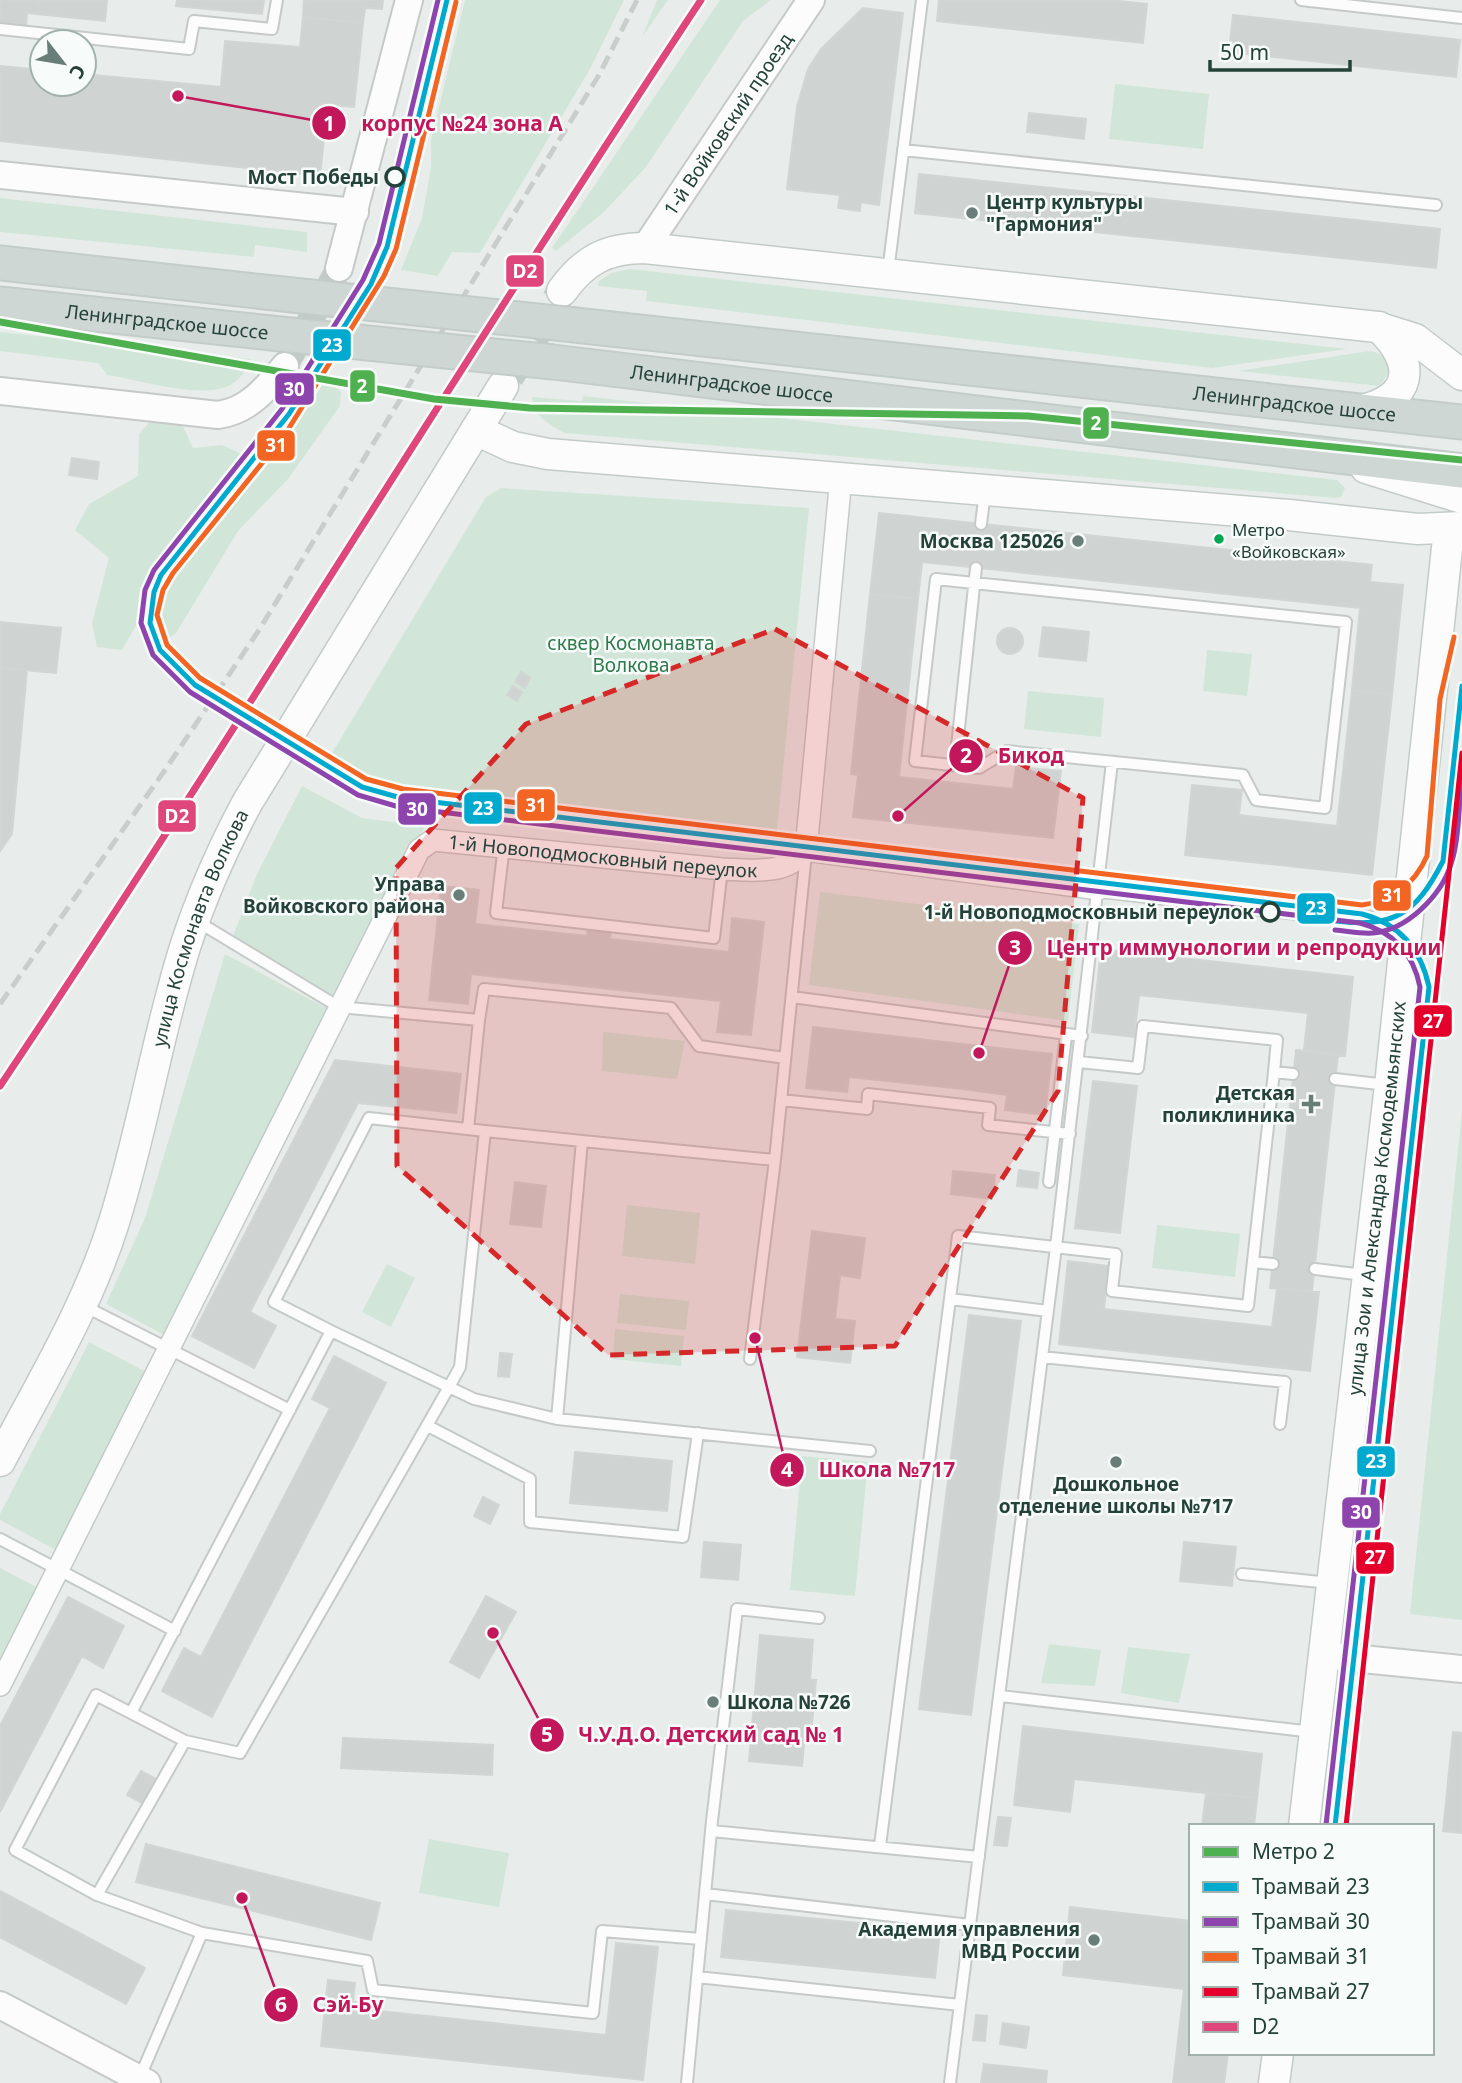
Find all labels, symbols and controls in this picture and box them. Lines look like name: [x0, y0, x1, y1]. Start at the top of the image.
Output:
street label: 1-й Войковский проезд: [657, 27, 799, 221]
north arrow: [28, 28, 98, 98]
scale bar: [1210, 28, 1350, 72]
text: 50 m: [1220, 38, 1269, 66]
text: С: [63, 60, 92, 84]
callout: корпус №24 зона А: [312, 102, 576, 144]
text: 1: [323, 109, 335, 137]
text: корпус №24 зона А: [361, 109, 563, 137]
place label: Мост Победы: [247, 164, 379, 190]
marker: Мост Победы: [385, 167, 405, 187]
place label: Центр культуры "Гармония": [986, 189, 1143, 237]
marker: Центр культуры "Гармония": [964, 205, 980, 221]
line badge: D2: [505, 254, 545, 288]
text: D2: [513, 258, 538, 284]
street label: Ленинградское шоссе: [64, 298, 270, 346]
line badge: 23: [312, 328, 352, 362]
text: 23: [321, 332, 343, 358]
street label: Ленинградское шоссе: [629, 358, 834, 408]
line badge: 2: [349, 369, 376, 403]
line badge: 30: [274, 372, 315, 406]
text: 2: [357, 373, 368, 399]
text: 30: [283, 376, 305, 402]
street label: Ленинградское шоссе: [1192, 380, 1397, 428]
line badge: 2: [1082, 406, 1110, 440]
text: 2: [1091, 410, 1102, 436]
line badge: 31: [256, 429, 296, 462]
text: 31: [265, 432, 287, 458]
place label: Метро «Войковская»: [1232, 518, 1346, 563]
place label: Москва 125026: [920, 528, 1064, 554]
marker: Метро «Войковская»: [1212, 532, 1226, 546]
marker: Москва 125026: [1070, 533, 1086, 549]
park label: сквер Космонавта Волкова: [547, 630, 715, 678]
callout: Бикод: [949, 735, 1078, 777]
text: 2: [960, 741, 972, 769]
text: Бикод: [998, 741, 1065, 769]
line badge: 31: [516, 788, 556, 822]
line badge: 23: [463, 791, 503, 825]
line badge: 30: [397, 792, 437, 826]
text: 31: [525, 792, 547, 818]
text: 23: [472, 795, 494, 821]
text: 30: [406, 796, 428, 822]
line badge: D2: [157, 799, 197, 833]
text: D2: [165, 803, 190, 829]
street label: улица Космонавта Волкова: [146, 805, 254, 1049]
street label: 1-й Новоподмосковный переулок: [447, 829, 757, 883]
place label: Управа Войковского района: [243, 871, 445, 919]
line badge: 31: [1372, 879, 1412, 912]
text: 31: [1381, 882, 1403, 908]
marker: Управа Войковского района: [451, 887, 467, 903]
line badge: 23: [1296, 892, 1336, 925]
text: 23: [1305, 895, 1327, 921]
place label: 1-й Новоподмосковный переулок: [924, 899, 1254, 925]
marker: 1-й Новоподмосковный переулок: [1260, 902, 1280, 922]
callout: Центр иммунологии и репродукции: [998, 927, 1456, 969]
text: 3: [1009, 933, 1021, 961]
text: Центр иммунологии и репродукции: [1046, 933, 1442, 961]
street label: улица Зои и Александра Космодемьянских: [1341, 1000, 1412, 1397]
line badge: 27: [1413, 1004, 1453, 1038]
text: 27: [1422, 1008, 1444, 1034]
place label: Детская поликлиника: [1162, 1080, 1295, 1128]
marker: Детская поликлиника: [1301, 1094, 1321, 1114]
line badge: 23: [1356, 1445, 1396, 1478]
text: 23: [1365, 1448, 1387, 1474]
callout: Школа №717: [769, 1449, 969, 1491]
marker: Дошкольное отделение школы №717: [1108, 1454, 1124, 1470]
text: 4: [781, 1455, 793, 1483]
text: Школа №717: [819, 1455, 955, 1483]
place label: Дошкольное отделение школы №717: [999, 1471, 1233, 1519]
line badge: 30: [1341, 1496, 1381, 1529]
text: 30: [1350, 1499, 1372, 1525]
line badge: 27: [1355, 1541, 1395, 1575]
text: 27: [1364, 1544, 1386, 1570]
place label: Школа №726: [727, 1689, 851, 1715]
marker: Школа №726: [705, 1694, 721, 1710]
callout: Ч.У.Д.О. Детский сад № 1: [529, 1714, 858, 1756]
text: 5: [541, 1720, 553, 1748]
text: Ч.У.Д.О. Детский сад № 1: [578, 1720, 844, 1748]
legend: [1189, 1824, 1434, 2055]
text: Метро 2: [1252, 1837, 1335, 1865]
text: Трамвай 23: [1252, 1872, 1370, 1900]
text: Трамвай 30: [1252, 1907, 1370, 1935]
place label: Академия управления МВД России: [858, 1916, 1080, 1964]
marker: Академия управления МВД России: [1086, 1932, 1102, 1948]
text: Трамвай 31: [1252, 1942, 1370, 1970]
text: Трамвай 27: [1252, 1977, 1370, 2005]
callout: Сэй-Бу: [263, 1984, 397, 2026]
text: 6: [275, 1990, 287, 2018]
text: Сэй-Бу: [313, 1990, 383, 2018]
text: D2: [1252, 2012, 1279, 2040]

